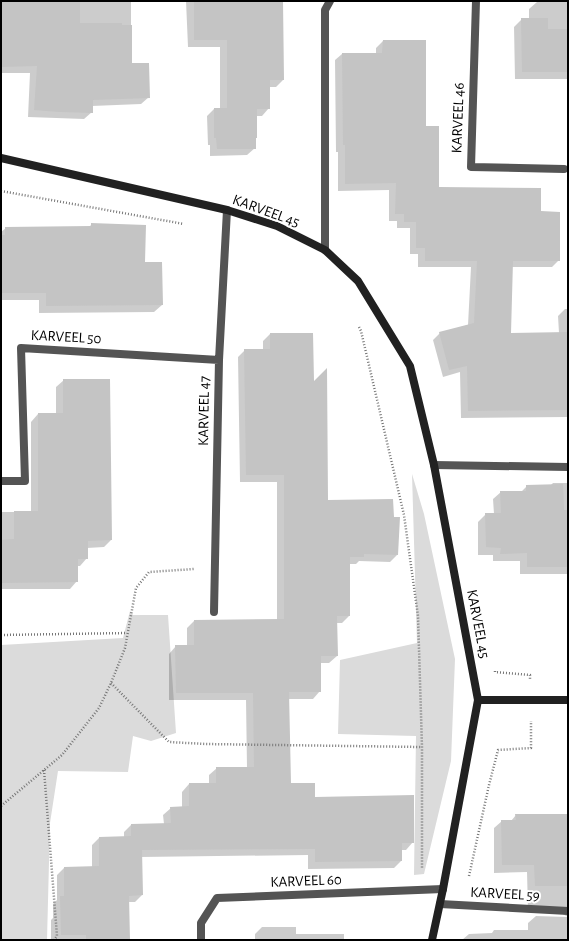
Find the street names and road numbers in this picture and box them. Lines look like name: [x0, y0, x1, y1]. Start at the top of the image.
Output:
street label: KARVEEL 46: [449, 82, 467, 154]
street label: KARVEEL 45: [231, 192, 301, 230]
street label: KARVEEL 50: [30, 328, 102, 346]
street label: KARVEEL 47: [196, 376, 212, 446]
street label: KARVEEL 45: [464, 588, 492, 660]
street label: KARVEEL 60: [270, 872, 342, 890]
street label: KARVEEL 59: [470, 885, 540, 903]

